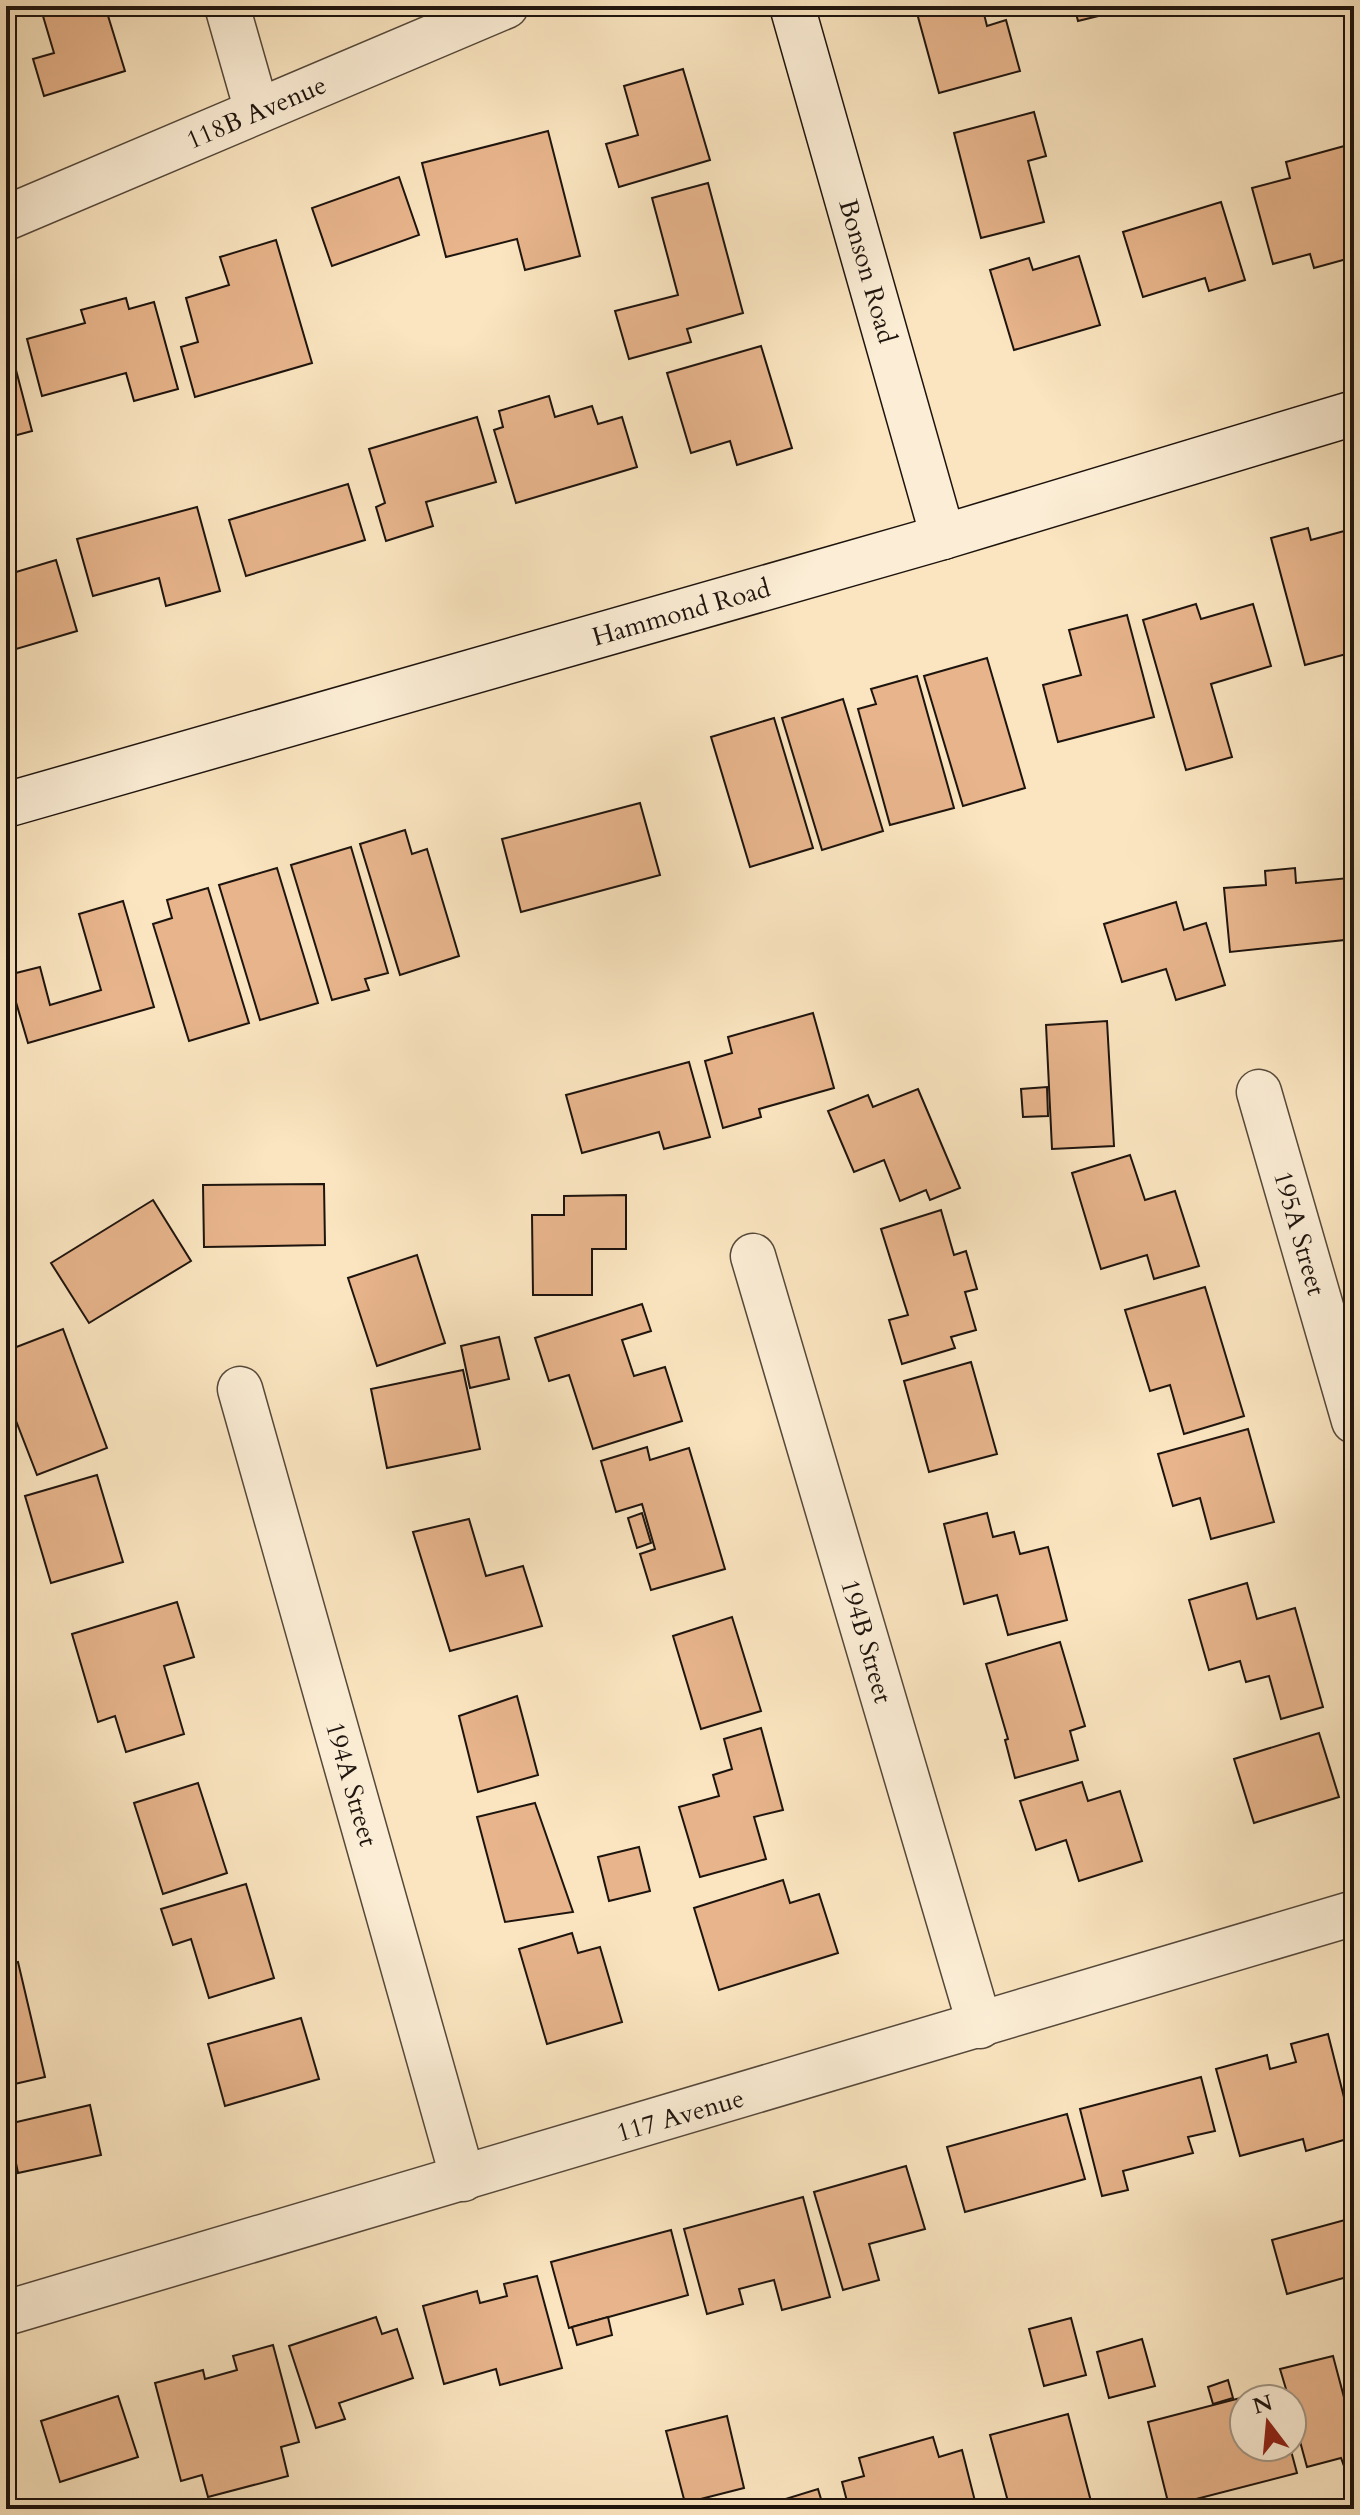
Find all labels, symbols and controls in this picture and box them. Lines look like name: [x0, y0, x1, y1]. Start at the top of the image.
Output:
street label: 118B Avenue: [181, 67, 332, 158]
street label: Bonson Road: [830, 195, 905, 347]
street label: Hammond Road: [588, 570, 774, 655]
street label: 195A Street: [1265, 1167, 1334, 1299]
street label: 194B Street: [832, 1575, 901, 1707]
street label: 194A Street: [317, 1718, 386, 1850]
street label: 117 Avenue: [612, 2081, 748, 2150]
north arrow: [1228, 2383, 1308, 2463]
text: N: [1249, 2388, 1276, 2422]

